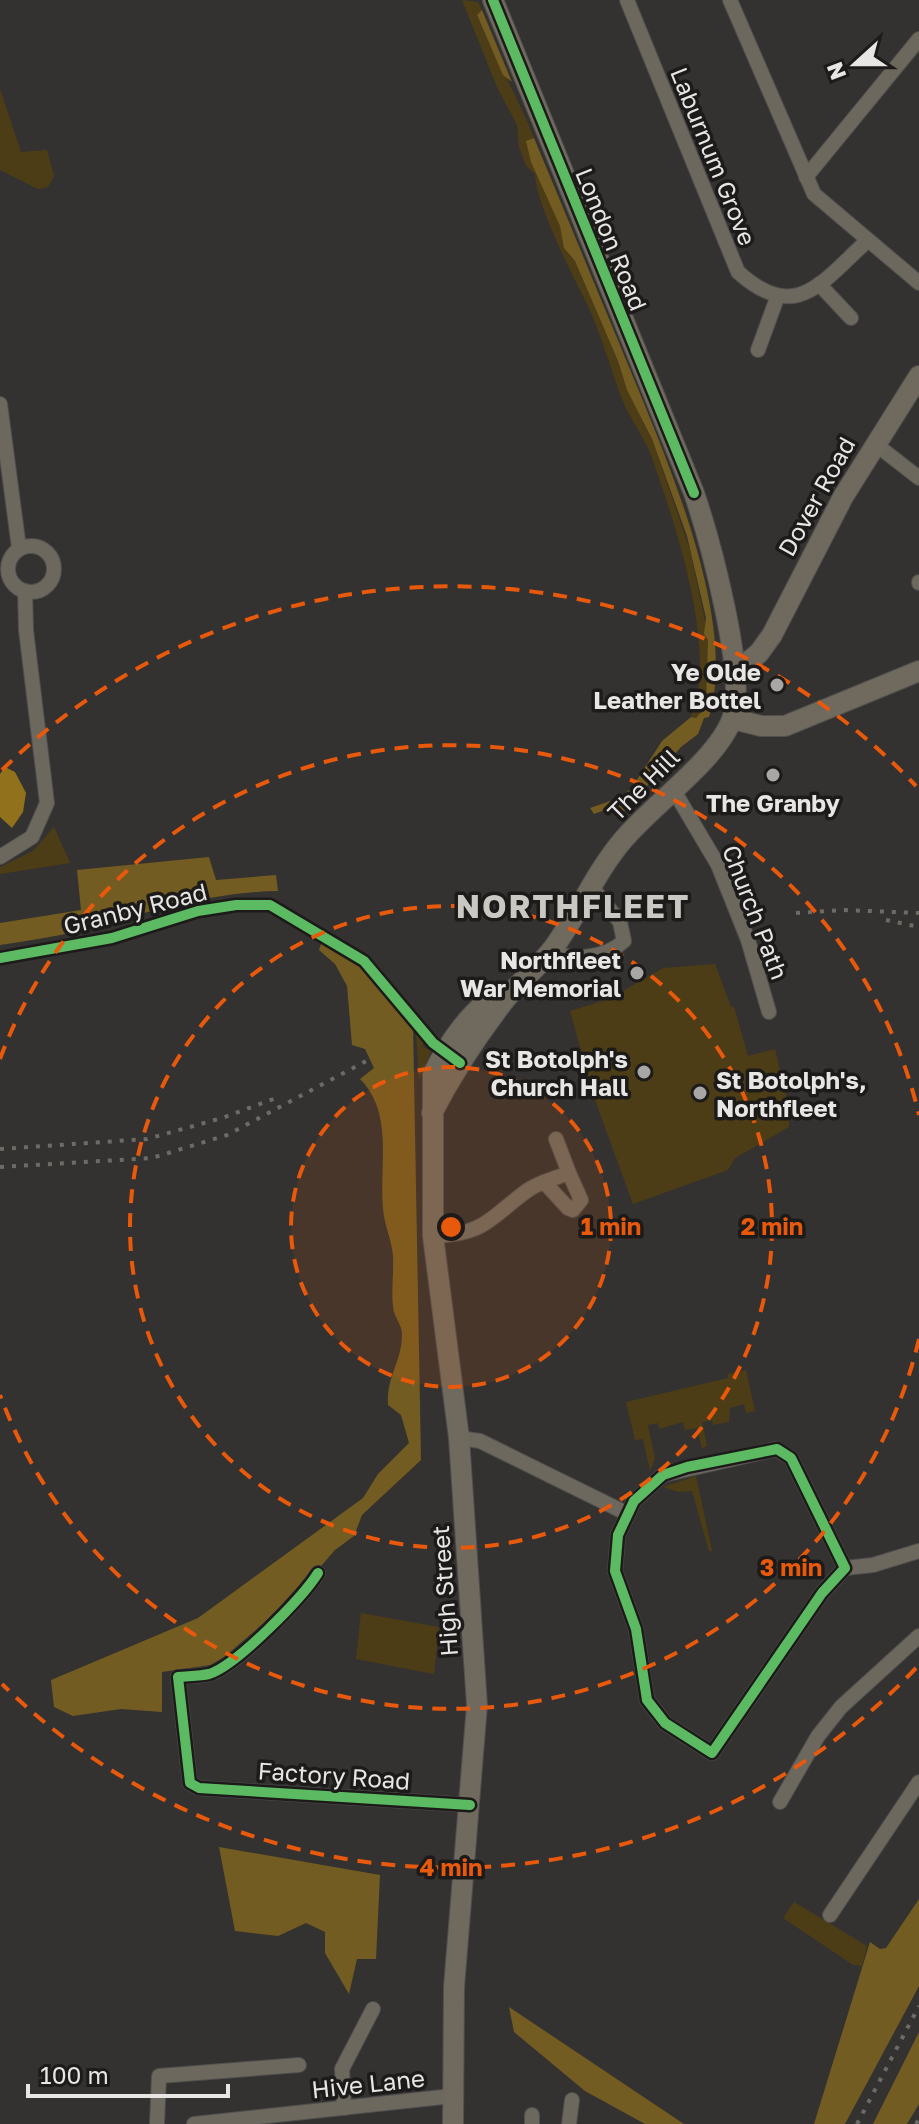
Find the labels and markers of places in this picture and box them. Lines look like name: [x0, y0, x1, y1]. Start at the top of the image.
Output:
place label: Ye Olde Leather Bottel: [593, 657, 761, 714]
marker: Ye Olde Leather Bottel: [768, 676, 786, 694]
marker: The Granby: [764, 766, 782, 784]
place label: The Granby: [706, 788, 841, 817]
place label: Northfleet War Memorial: [460, 945, 621, 1002]
marker: Northfleet War Memorial: [628, 964, 646, 982]
place label: St Botolph's Church Hall: [485, 1044, 628, 1101]
marker: St Botolph's Church Hall: [635, 1063, 653, 1081]
place label: St Botolph's, Northfleet: [716, 1065, 867, 1122]
marker: St Botolph's, Northfleet: [691, 1084, 709, 1102]
centre of rings: [437, 1213, 465, 1241]

